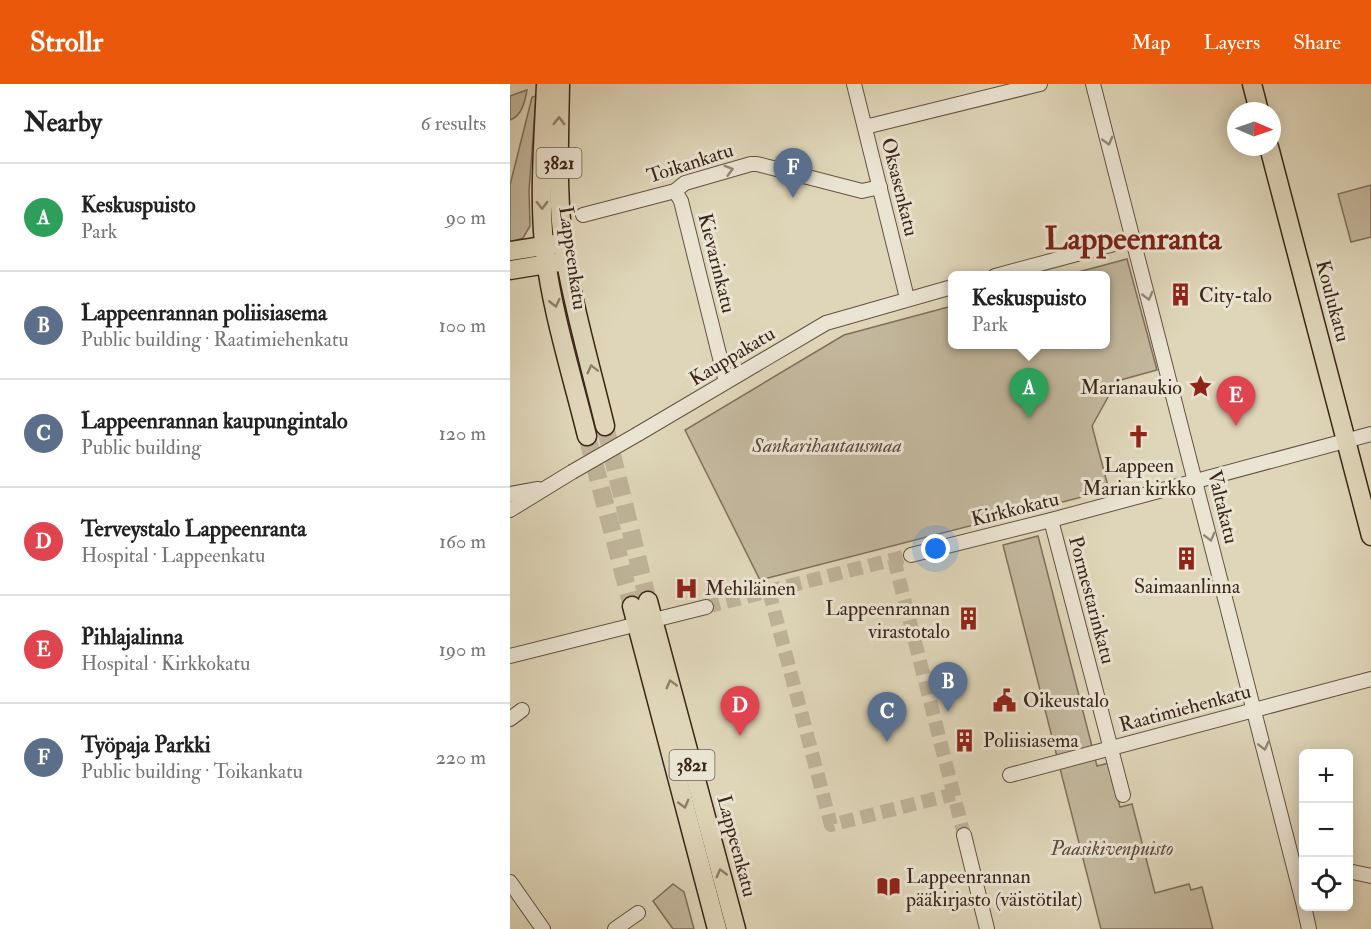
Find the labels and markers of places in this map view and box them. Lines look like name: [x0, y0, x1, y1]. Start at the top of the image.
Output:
pin: F: [774, 148, 812, 198]
building icon: City-talo: [1168, 282, 1194, 308]
place label: City-talo: [1199, 283, 1272, 308]
pin: A: [1010, 368, 1048, 418]
place icon: Marianaukio: [1187, 374, 1213, 400]
place label: Marianaukio: [1080, 375, 1182, 400]
pin: E: [1216, 376, 1256, 426]
church icon: Lappeen Marian kirkko: [1126, 424, 1152, 450]
place label: Lappeen Marian kirkko: [1082, 453, 1196, 501]
building icon: Saimaanlinna: [1174, 546, 1200, 572]
place label: Saimaanlinna: [1134, 574, 1241, 599]
hospital icon: Mehiläinen: [674, 575, 700, 601]
place label: Mehiläinen: [705, 576, 796, 601]
place label: Lappeenrannan virastotalo: [825, 596, 950, 644]
building icon: Lappeenrannan virastotalo: [955, 606, 981, 632]
pin: B: [928, 662, 968, 712]
pin: D: [720, 686, 760, 736]
public building icon: Oikeustalo: [992, 687, 1018, 713]
place label: Oikeustalo: [1023, 688, 1109, 713]
pin: C: [868, 692, 907, 742]
building icon: Poliisiasema: [952, 727, 978, 753]
place label: Poliisiasema: [983, 728, 1080, 753]
place label: Lappeenrannan pääkirjasto (väistötilat): [905, 864, 1082, 913]
library icon: Lappeenrannan pääkirjasto (väistötilat): [875, 874, 901, 900]

